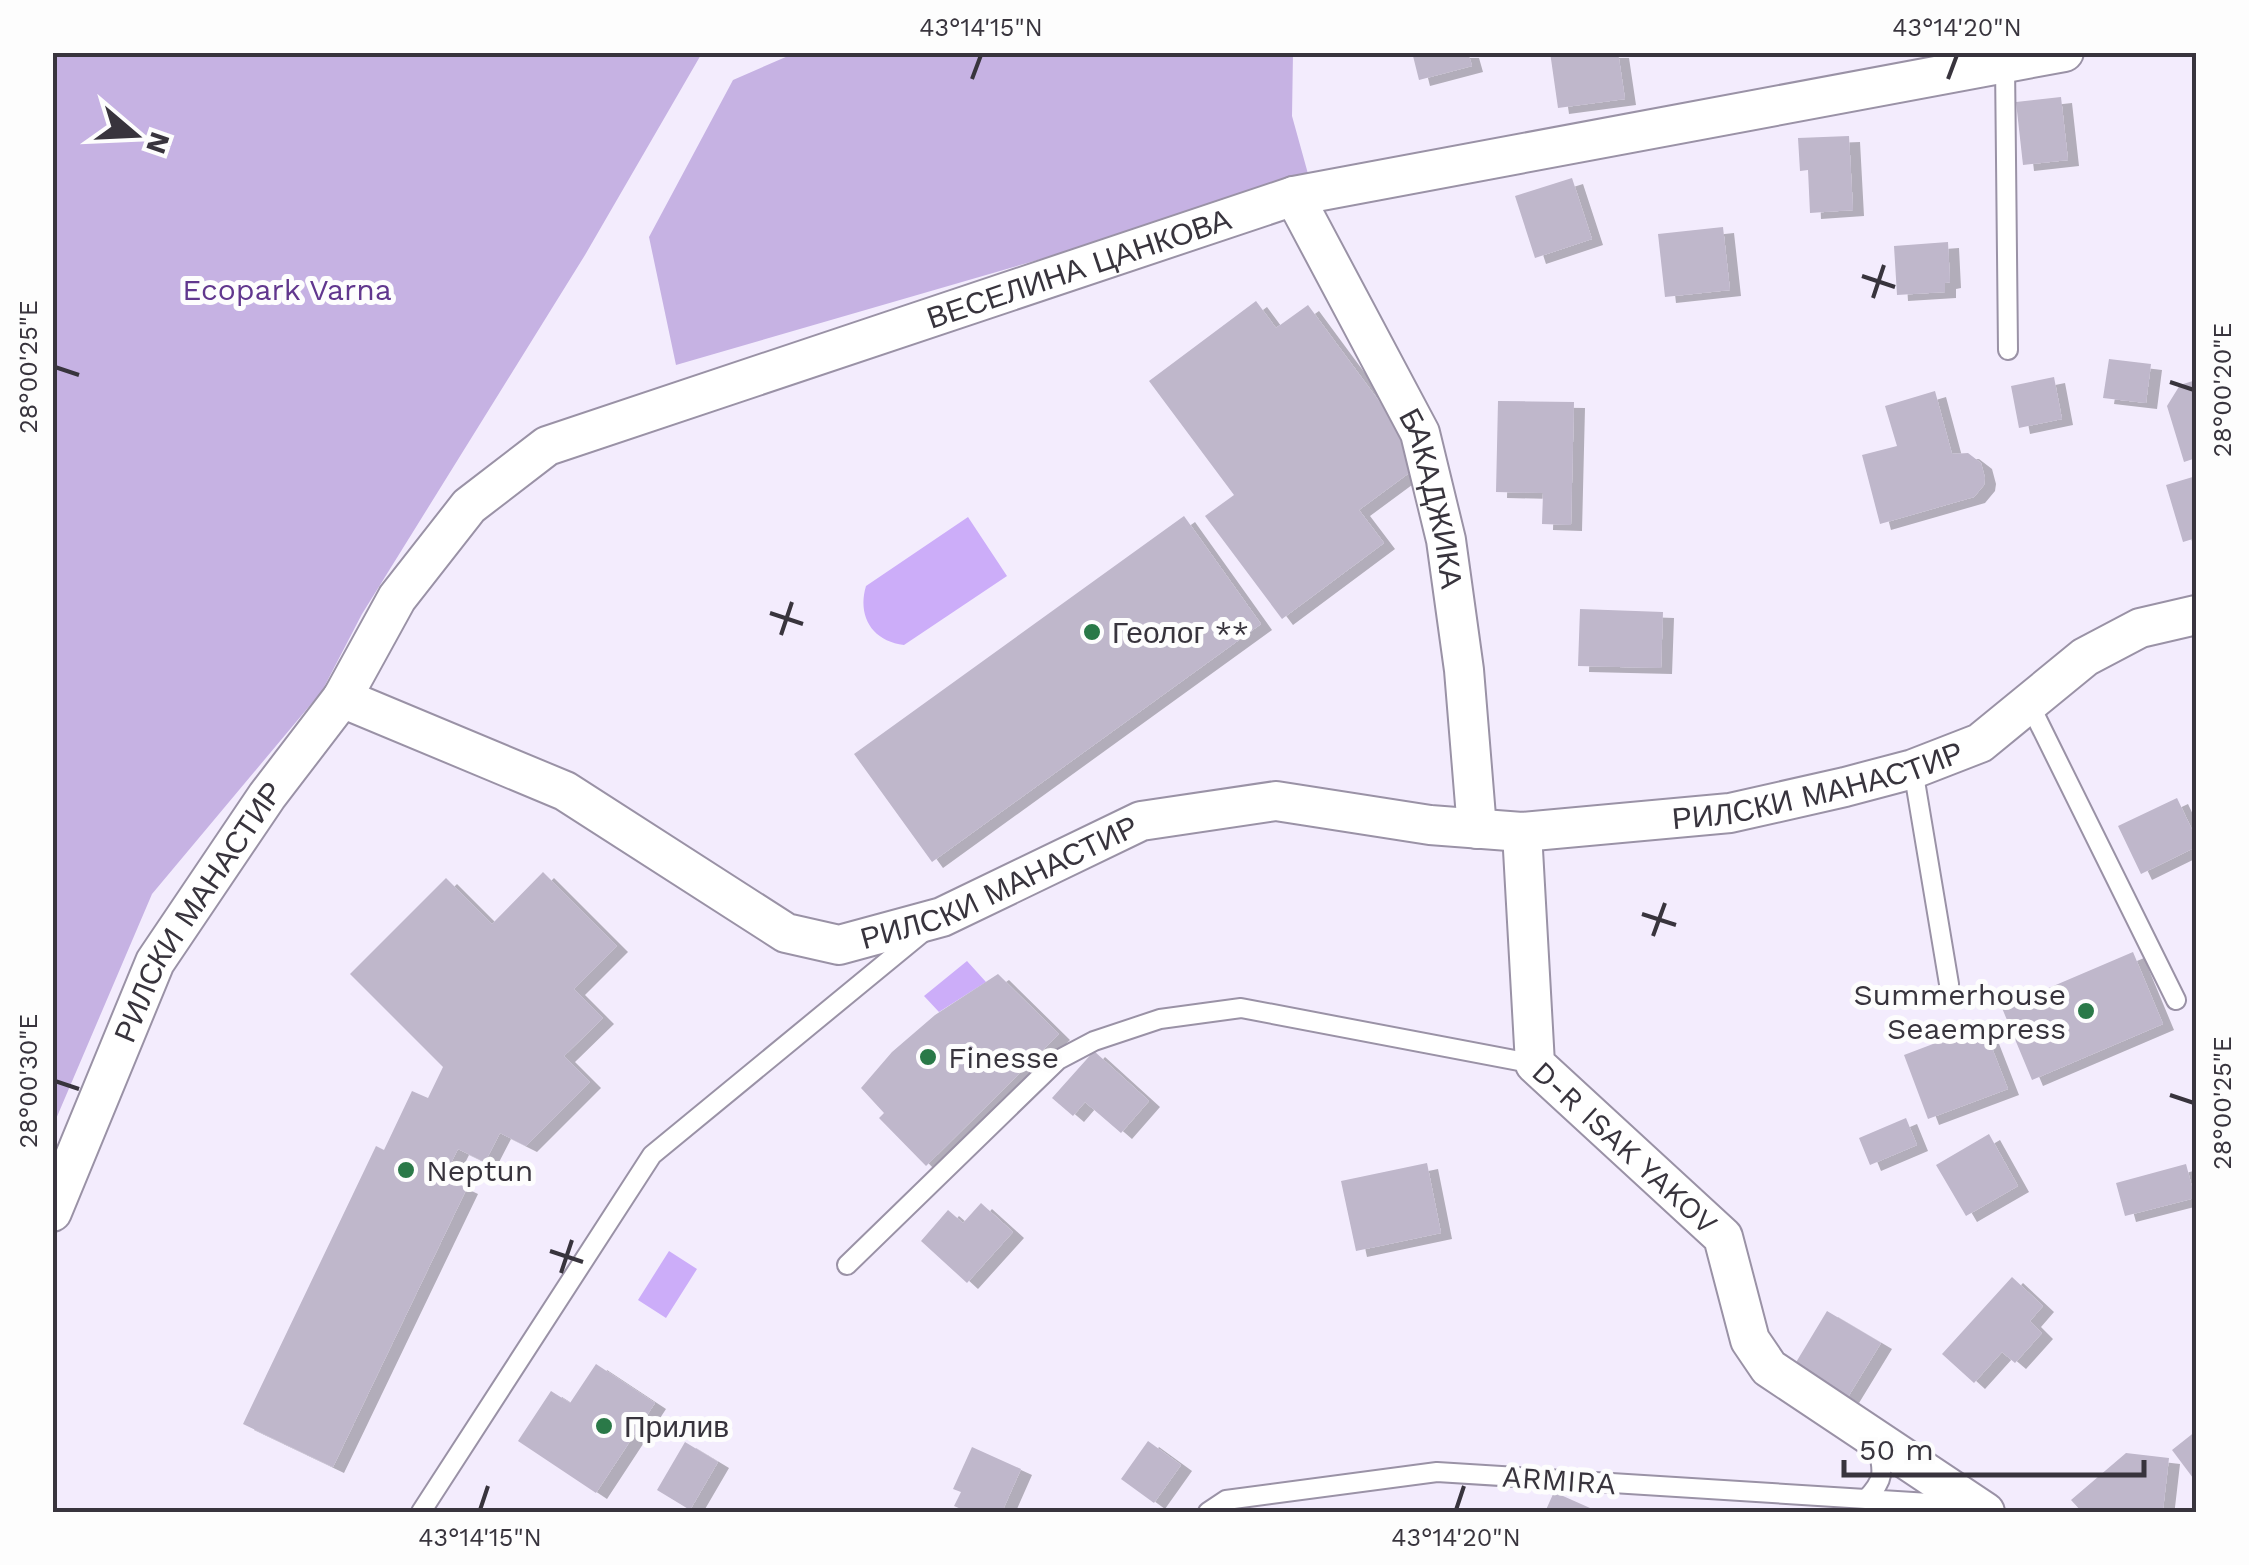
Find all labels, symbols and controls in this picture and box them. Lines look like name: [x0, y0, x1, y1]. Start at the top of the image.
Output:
text: 43°14'15"N: [919, 13, 1043, 42]
text: 43°14'20"N: [1892, 13, 2022, 42]
north arrow: [85, 85, 185, 185]
text: N: [139, 128, 177, 158]
street label: ВЕСЕЛИНА ЦАНКОВА: [922, 201, 1235, 335]
park label: Ecopark Varna: [182, 272, 392, 307]
text: 28°00'25"E: [14, 300, 43, 434]
text: 28°00'20"E: [2208, 323, 2237, 457]
street label: БАКАДЖИКА: [1392, 402, 1470, 591]
place label: Геолог **: [1112, 615, 1249, 650]
marker: Геолог **: [1081, 621, 1103, 643]
street label: РИЛСКИ МАНАСТИР: [1670, 734, 1968, 836]
street label: РИЛСКИ МАНАСТИР: [107, 774, 289, 1047]
street label: РИЛСКИ МАНАСТИР: [856, 808, 1143, 956]
place label: Summerhouse Seaempress: [1853, 977, 2066, 1046]
marker: Summerhouse Seaempress: [2075, 1000, 2097, 1022]
text: 28°00'30"E: [14, 1014, 43, 1148]
text: 28°00'25"E: [2208, 1036, 2237, 1170]
place label: Finesse: [948, 1040, 1059, 1075]
marker: Finesse: [917, 1046, 939, 1068]
street label: D-R ISAK YAKOV: [1526, 1053, 1725, 1241]
place label: Neptun: [426, 1153, 533, 1188]
marker: Neptun: [395, 1159, 417, 1181]
place label: Прилив: [624, 1409, 729, 1444]
marker: Прилив: [593, 1415, 615, 1437]
scale bar: [1844, 1415, 2144, 1477]
text: 50 m: [1859, 1432, 1934, 1467]
street label: ARMIRA: [1501, 1459, 1617, 1501]
text: 43°14'15"N: [418, 1523, 542, 1552]
text: 43°14'20"N: [1391, 1523, 1521, 1552]

